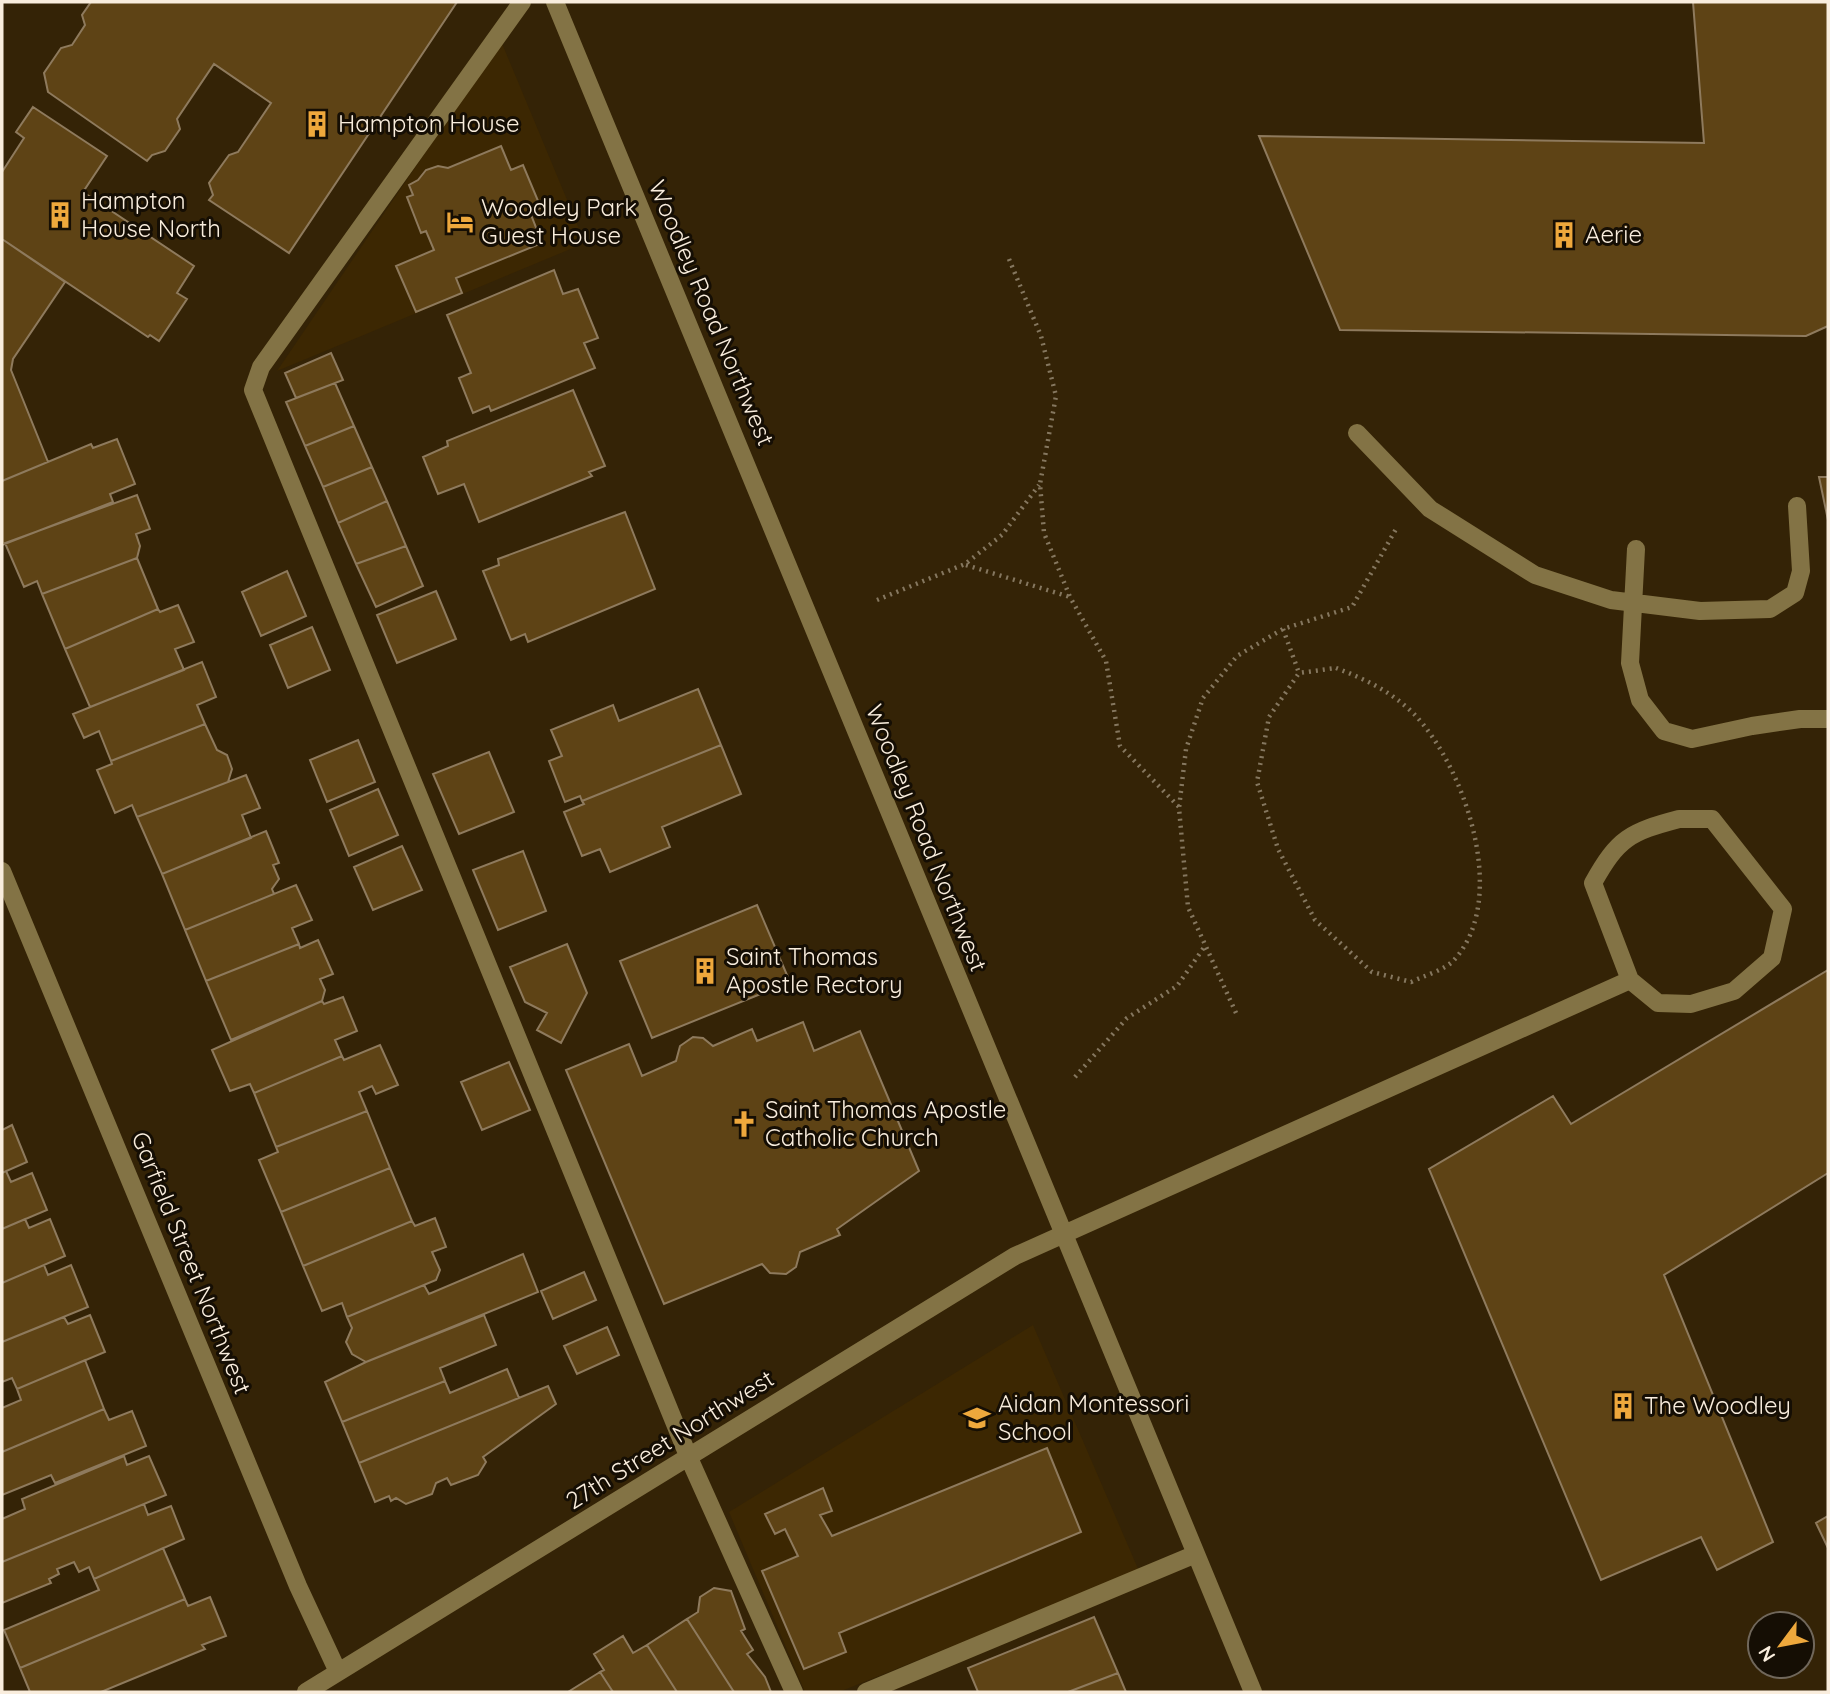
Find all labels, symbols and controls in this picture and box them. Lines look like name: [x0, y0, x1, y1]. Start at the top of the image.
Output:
place label: Hampton House: [338, 108, 519, 138]
building icon: Hampton House: [302, 109, 332, 139]
street label: Woodley Road Northwest: [642, 175, 781, 450]
place label: Hampton House North: [81, 185, 221, 243]
place label: Woodley Park Guest House: [481, 192, 637, 250]
building icon: Hampton House North: [45, 200, 75, 230]
hotel icon: Woodley Park Guest House: [445, 207, 475, 237]
place label: Aerie: [1585, 219, 1642, 249]
building icon: Aerie: [1549, 220, 1579, 250]
street label: Woodley Road Northwest: [860, 700, 994, 976]
place label: Saint Thomas Apostle Rectory: [726, 941, 903, 999]
building icon: Saint Thomas Apostle Rectory: [690, 956, 720, 986]
place label: Saint Thomas Apostle Catholic Church: [765, 1094, 1006, 1152]
church icon: Saint Thomas Apostle Catholic Church: [729, 1109, 759, 1139]
street label: Garfield Street Northwest: [125, 1127, 258, 1398]
street label: 27th Street Northwest: [560, 1363, 779, 1515]
place label: Aidan Montessori School: [998, 1388, 1189, 1446]
place label: The Woodley: [1644, 1390, 1791, 1420]
building icon: The Woodley: [1608, 1391, 1638, 1421]
school or university icon: Aidan Montessori School: [962, 1403, 992, 1433]
north arrow: [1746, 1610, 1816, 1680]
text: N: [1753, 1642, 1780, 1666]

